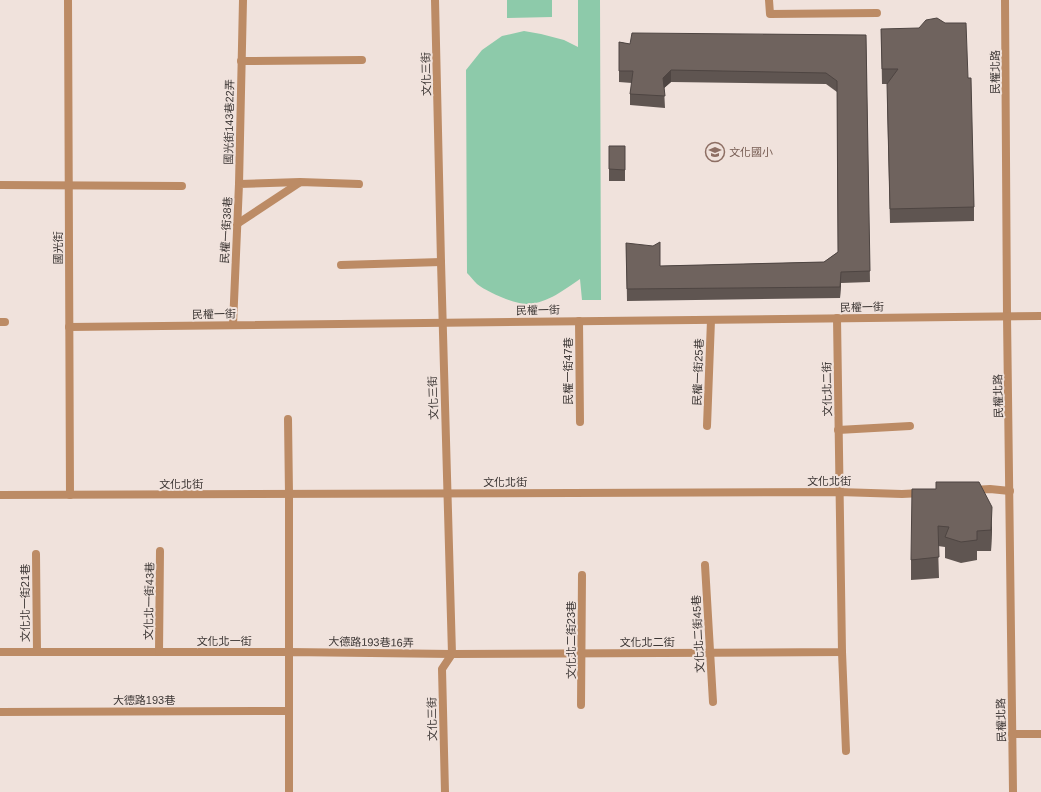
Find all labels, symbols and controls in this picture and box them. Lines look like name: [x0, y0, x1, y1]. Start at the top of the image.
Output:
street label: 民權北路: [989, 50, 1001, 94]
street label: 文化三街: [420, 52, 432, 96]
street label: 國光街143巷22弄: [222, 79, 236, 165]
school or university icon: 文化國小: [704, 141, 726, 163]
place label: 文化國小: [729, 146, 773, 158]
street label: 民權一街38巷: [218, 196, 234, 264]
street label: 國光街: [52, 232, 64, 265]
street label: 民權一街: [840, 301, 884, 313]
street label: 民權一街: [516, 304, 560, 316]
street label: 民權一街: [192, 308, 236, 320]
street label: 民權一街47巷: [562, 337, 574, 405]
street label: 民權一街25巷: [691, 338, 705, 406]
street label: 文化北二街: [821, 361, 833, 417]
street label: 民權北路: [992, 374, 1004, 418]
street label: 文化三街: [426, 376, 440, 420]
street label: 文化北街: [807, 475, 851, 487]
street label: 文化北街: [483, 476, 527, 488]
street label: 文化北街: [159, 478, 203, 490]
street label: 文化北一街43巷: [142, 562, 156, 640]
street label: 文化北一街21巷: [19, 564, 31, 642]
street label: 文化北二街45巷: [690, 595, 706, 673]
street label: 文化北二街23巷: [565, 601, 577, 679]
street label: 文化北一街: [197, 635, 252, 647]
street label: 大德路193巷16弄: [328, 635, 414, 649]
street label: 文化北二街: [620, 636, 675, 648]
street label: 大德路193巷: [113, 694, 175, 706]
street label: 文化三街: [426, 697, 438, 741]
street label: 民權北路: [995, 698, 1007, 742]

